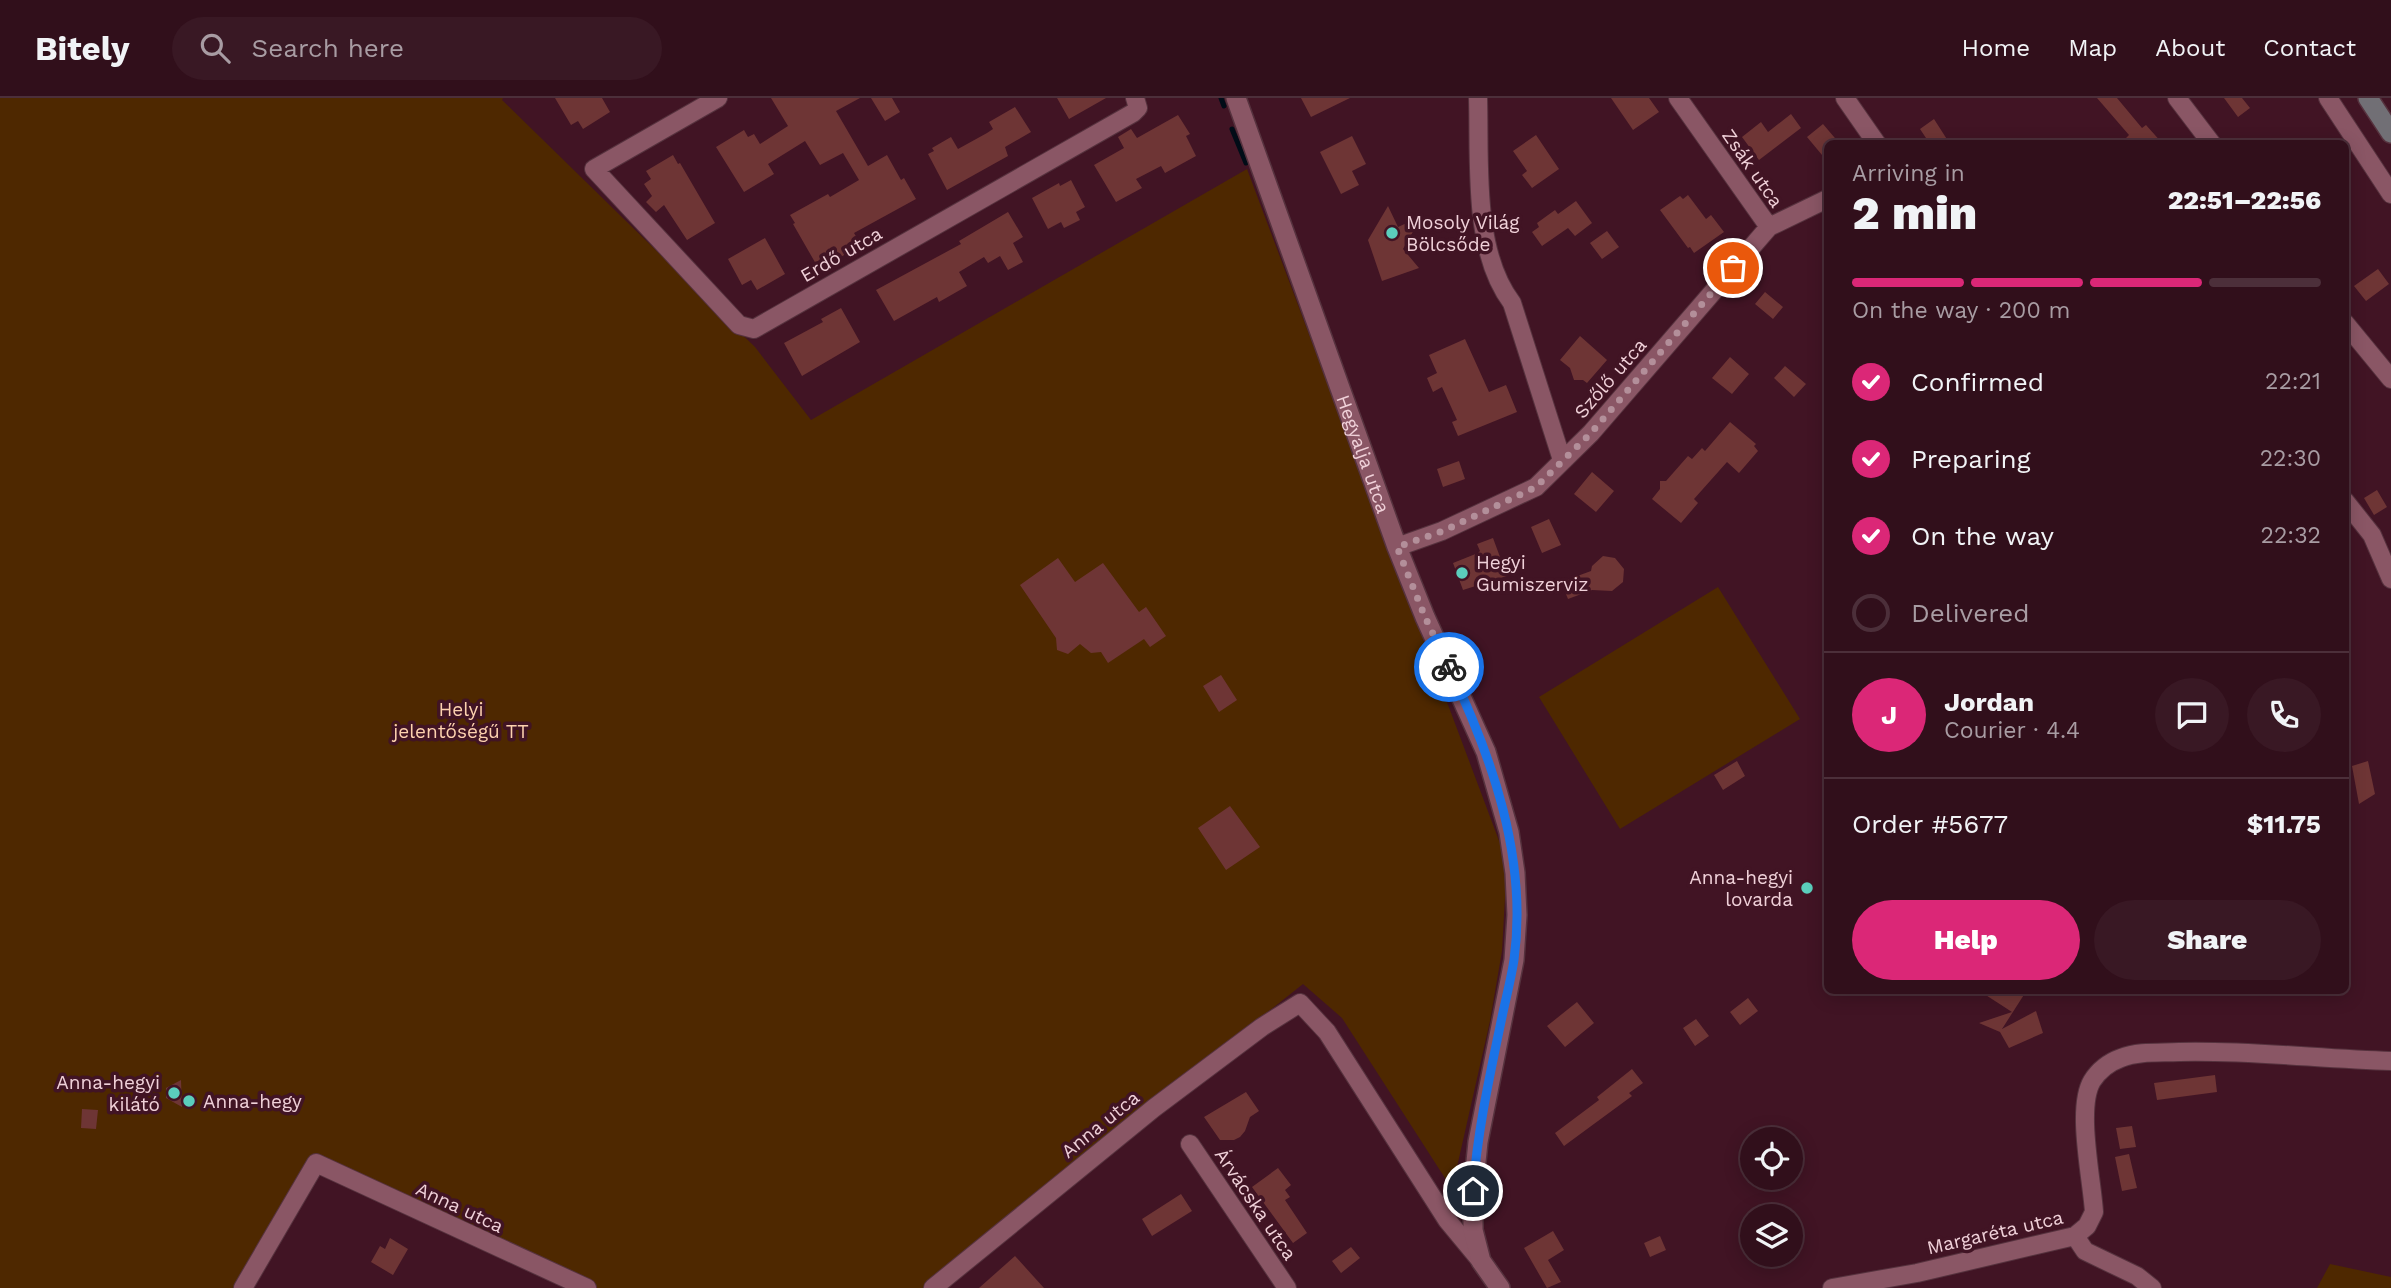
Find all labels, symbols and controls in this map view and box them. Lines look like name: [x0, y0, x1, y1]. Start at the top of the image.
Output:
search box: [172, 17, 662, 80]
text: Bitely: [35, 29, 130, 68]
icon: search: [196, 29, 234, 67]
text: Search here: [252, 33, 404, 63]
text: Home: [1962, 34, 2030, 62]
text: Map: [2068, 34, 2117, 62]
text: About: [2155, 34, 2225, 62]
text: Contact: [2263, 34, 2356, 62]
street label: Zsák utca: [1717, 125, 1788, 212]
text: Arriving in: [1852, 160, 1965, 187]
text: 22:51–22:56: [2168, 185, 2321, 215]
text: 2 min: [1852, 186, 1977, 240]
place label: Mosoly Világ Bölcsőde: [1406, 211, 1520, 256]
street label: Erdő utca: [796, 222, 886, 287]
marker: Mosoly Világ Bölcsőde: [1384, 225, 1400, 241]
pin: [1703, 238, 1763, 298]
icon: bag: [1714, 249, 1752, 287]
text: On the way · 200 m: [1852, 297, 2070, 324]
street label: Szőlő utca: [1569, 334, 1651, 423]
icon: check: [1852, 363, 1890, 401]
text: Confirmed: [1911, 367, 2044, 397]
text: 22:21: [2265, 368, 2321, 395]
street label: Hegyalja utca: [1331, 392, 1395, 516]
icon: check: [1852, 440, 1890, 478]
text: Preparing: [1911, 444, 2031, 474]
text: 22:30: [2260, 445, 2321, 472]
icon: check: [1852, 517, 1890, 555]
text: On the way: [1911, 521, 2054, 551]
text: 22:32: [2261, 522, 2321, 549]
place label: Hegyi Gumiszerviz: [1476, 551, 1588, 596]
marker: Hegyi Gumiszerviz: [1454, 565, 1470, 581]
text: Delivered: [1911, 598, 2030, 628]
courier: [1414, 632, 1484, 702]
icon: bike: [1430, 648, 1468, 686]
button: chat: [2155, 678, 2229, 752]
button: phone: [2247, 678, 2321, 752]
text: Jordan: [1944, 687, 2034, 717]
park label: Helyi jelentőségű TT: [391, 698, 529, 743]
text: J: [1881, 700, 1897, 730]
text: Courier · 4.4: [1944, 717, 2080, 744]
text: Order #5677: [1852, 809, 2008, 839]
text: $11.75: [2247, 809, 2321, 839]
place label: Anna-hegyi lovarda: [1689, 866, 1793, 911]
marker: Anna-hegyi lovarda: [1799, 880, 1815, 896]
button: Help: [1852, 900, 2080, 980]
button: Share: [2094, 900, 2321, 980]
place label: Anna-hegyi kilátó: [56, 1071, 160, 1116]
marker: Anna-hegyi kilátó: [166, 1085, 182, 1101]
street label: Anna utca: [1057, 1086, 1144, 1163]
place label: Anna-hegy: [203, 1090, 302, 1113]
marker: Anna-hegy: [181, 1093, 197, 1109]
map controls: [1740, 1127, 1803, 1267]
button: locate: [1740, 1127, 1803, 1190]
street label: Árvácska utca: [1210, 1144, 1302, 1265]
pin: [1443, 1161, 1503, 1221]
icon: home: [1454, 1172, 1492, 1210]
street label: Anna utca: [412, 1177, 507, 1238]
button: layers: [1740, 1204, 1803, 1267]
street label: Margaréta utca: [1925, 1206, 2066, 1259]

